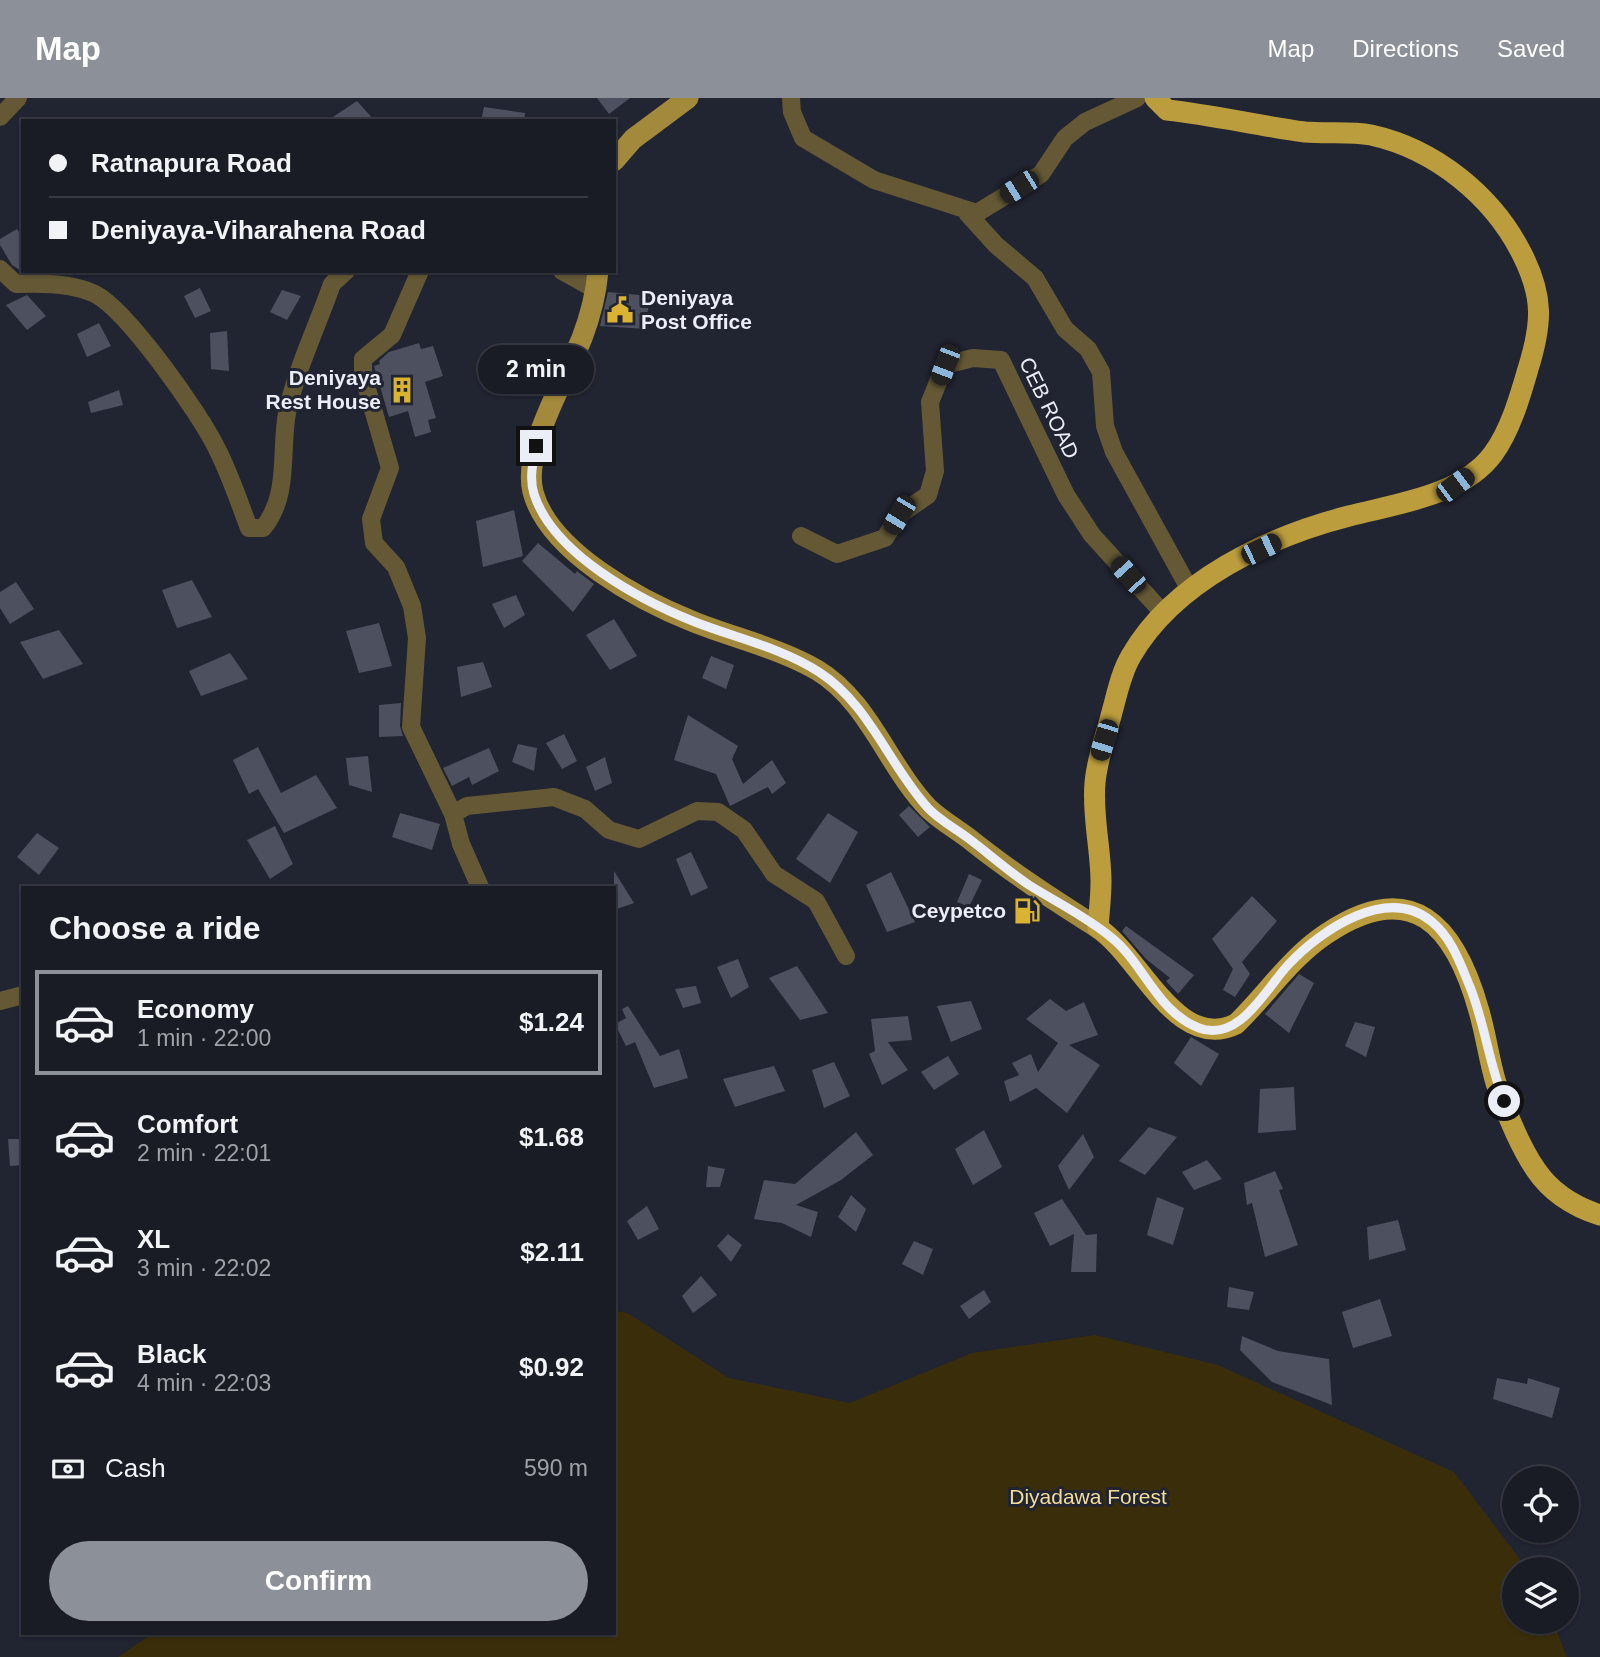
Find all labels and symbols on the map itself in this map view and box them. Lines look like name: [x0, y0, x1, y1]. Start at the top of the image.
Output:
car: [996, 167, 1043, 207]
place label: Deniyaya Post Office: [641, 286, 752, 333]
public building icon: Deniyaya Post Office: [605, 295, 635, 325]
car: [928, 342, 963, 388]
callout: 2 min: [478, 344, 594, 394]
street label: CEB ROAD: [1015, 353, 1084, 462]
place label: Deniyaya Rest House: [265, 366, 381, 413]
building icon: Deniyaya Rest House: [387, 375, 417, 405]
route end: [520, 430, 552, 462]
car: [1432, 464, 1479, 506]
car: [880, 492, 919, 538]
car: [1238, 530, 1285, 568]
car: [1107, 552, 1150, 598]
car: [1088, 717, 1121, 763]
fuel station icon: Ceypetco: [1012, 896, 1042, 926]
place label: Ceypetco: [911, 899, 1006, 922]
route start: [1488, 1085, 1520, 1117]
park label: Diyadawa Forest: [1009, 1485, 1167, 1508]

